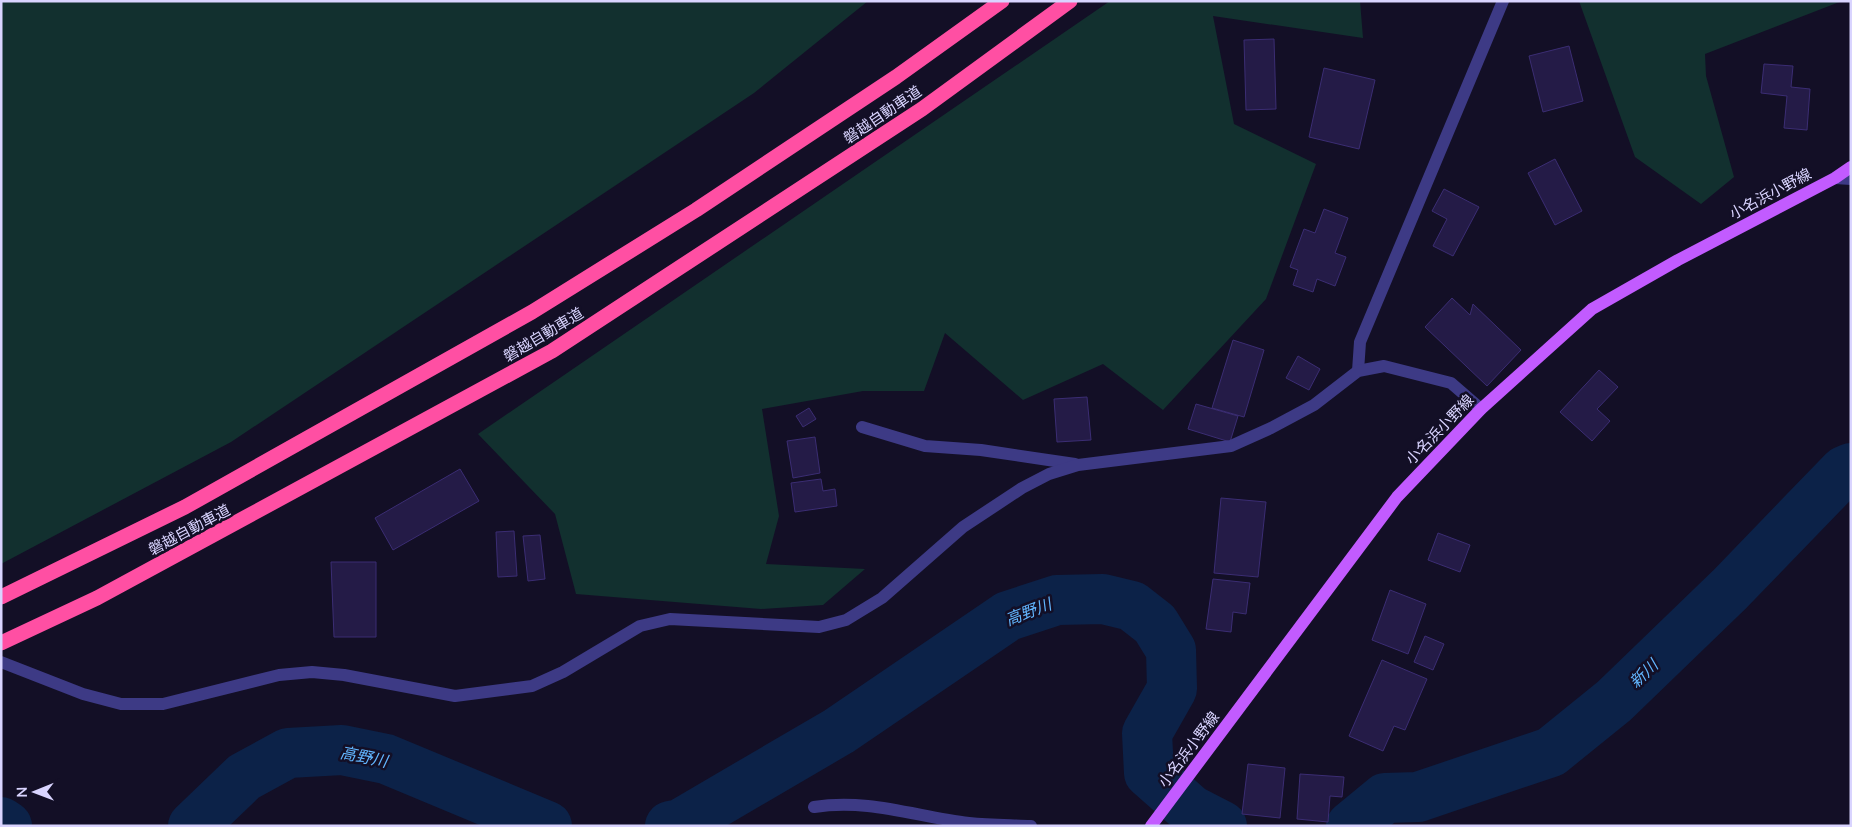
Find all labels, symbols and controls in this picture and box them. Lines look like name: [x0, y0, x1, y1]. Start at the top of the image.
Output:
street label: 磐越自動車道: [840, 81, 924, 147]
street label: 小名浜小野線: [1726, 164, 1814, 222]
street label: 磐越自動車道: [500, 303, 586, 365]
street label: 小名浜小野線: [1401, 390, 1477, 468]
street label: 磐越自動車道: [145, 500, 233, 558]
water label: 高野川: [1002, 593, 1056, 628]
water label: 新川: [1625, 654, 1663, 691]
street label: 小名浜小野線: [1154, 708, 1222, 790]
water label: 高野川: [339, 742, 391, 770]
north arrow: [10, 767, 60, 817]
text: N: [13, 787, 30, 798]

